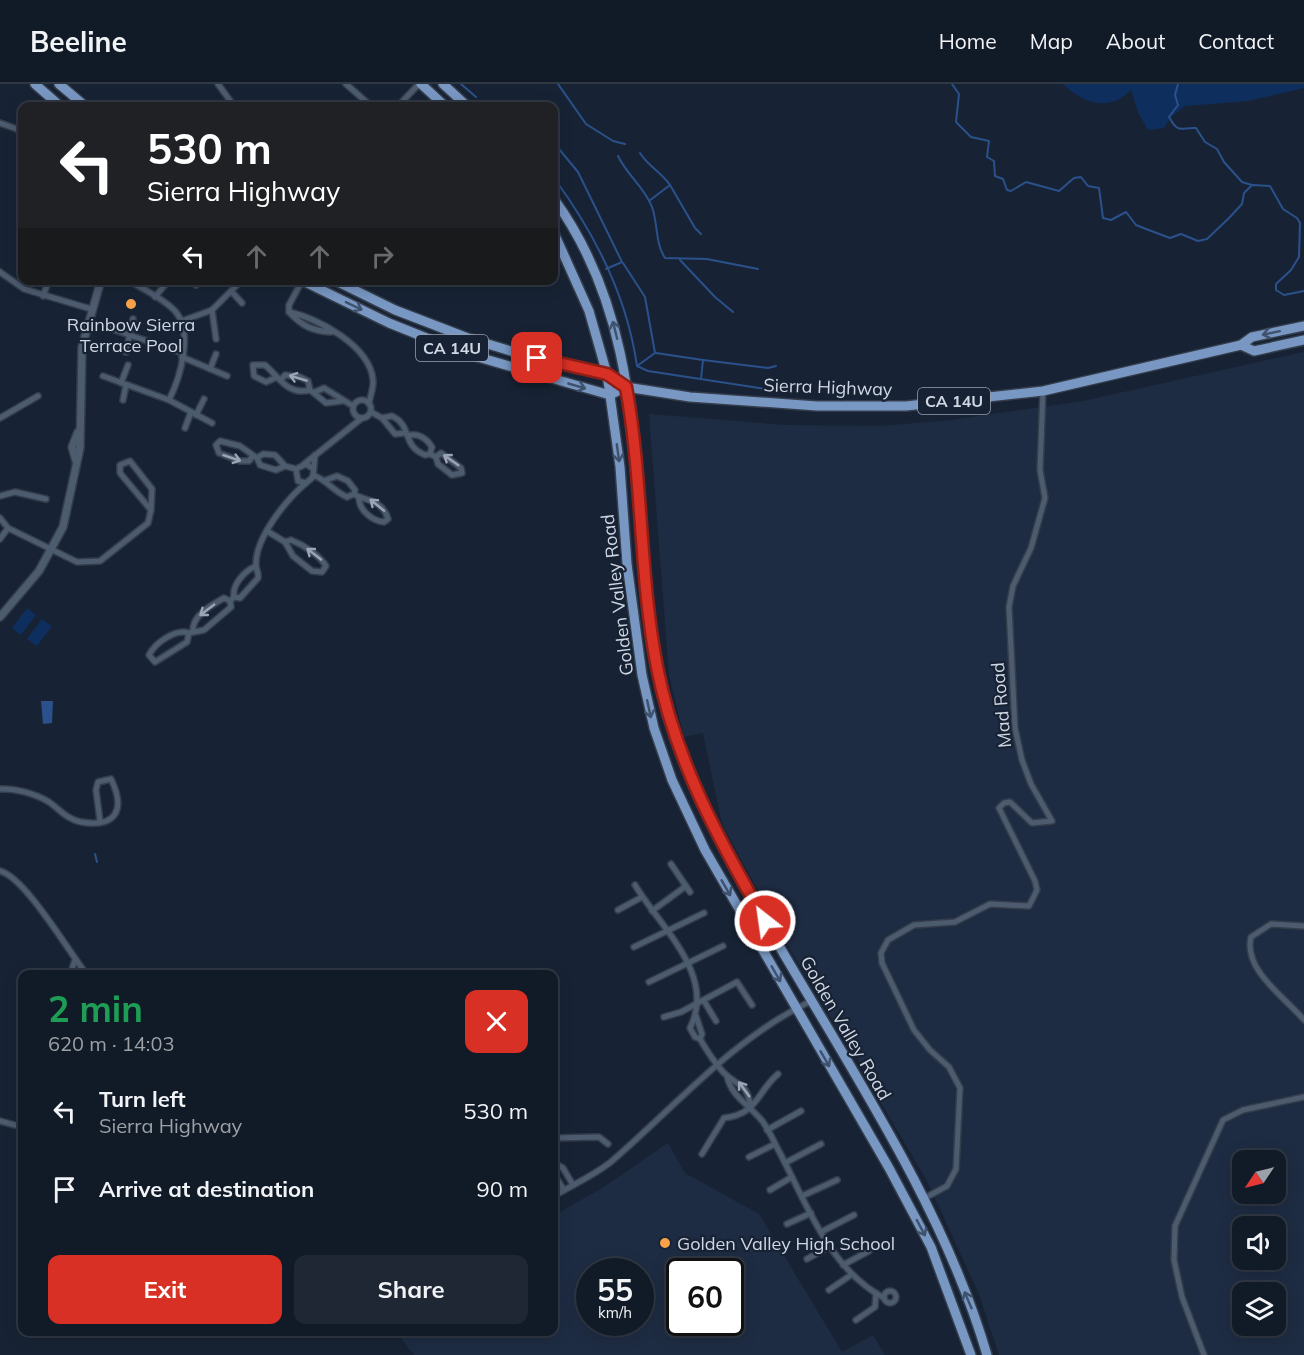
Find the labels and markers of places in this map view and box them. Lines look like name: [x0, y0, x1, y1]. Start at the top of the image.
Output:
marker: Rainbow Sierra Terrace Pool: [124, 297, 138, 311]
place label: Rainbow Sierra Terrace Pool: [67, 313, 195, 357]
pin: [511, 332, 562, 383]
place label: Golden Valley High School: [677, 1232, 895, 1255]
marker: Golden Valley High School: [658, 1236, 672, 1250]

